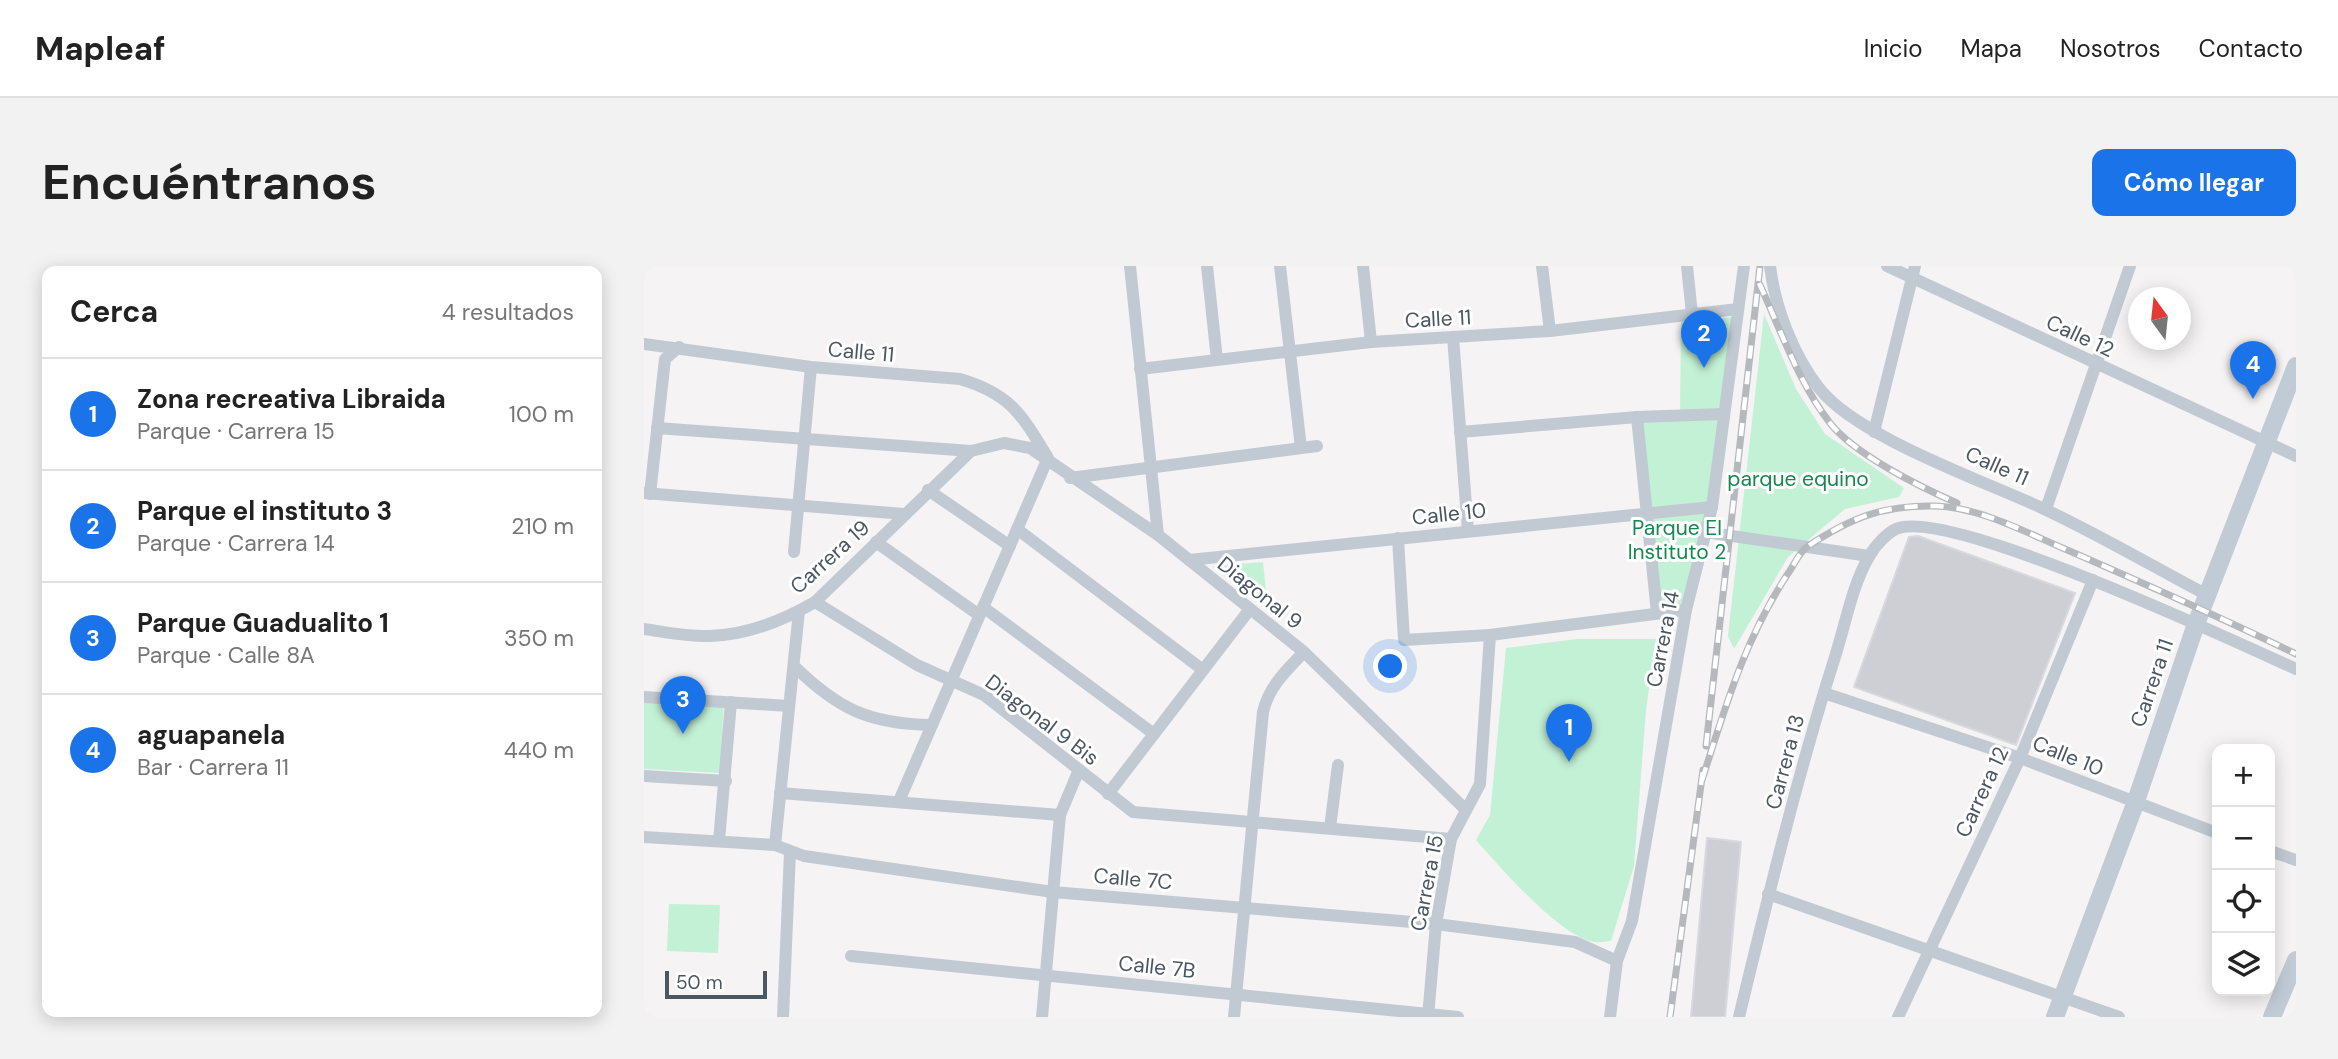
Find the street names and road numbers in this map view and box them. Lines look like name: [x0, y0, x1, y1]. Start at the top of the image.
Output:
street label: Calle 11: [1404, 303, 1472, 335]
street label: Calle 12: [2041, 308, 2119, 364]
street label: Calle 11: [827, 335, 895, 369]
street label: Calle 11: [1961, 440, 2033, 492]
street label: Calle 10: [1411, 496, 1487, 532]
street label: Carrera 19: [784, 514, 876, 600]
street label: Diagonal 9: [1212, 550, 1308, 636]
street label: Carrera 14: [1640, 588, 1686, 690]
street label: Carrera 11: [2124, 635, 2180, 731]
street label: Diagonal 9 Bis: [979, 668, 1105, 772]
street label: Carrera 13: [1759, 711, 1811, 813]
street label: Calle 10: [2028, 729, 2108, 783]
street label: Carrera 12: [1949, 742, 2015, 842]
street label: Carrera 15: [1404, 832, 1450, 934]
street label: Calle 7C: [1092, 862, 1174, 896]
street label: Calle 7B: [1117, 949, 1197, 985]

